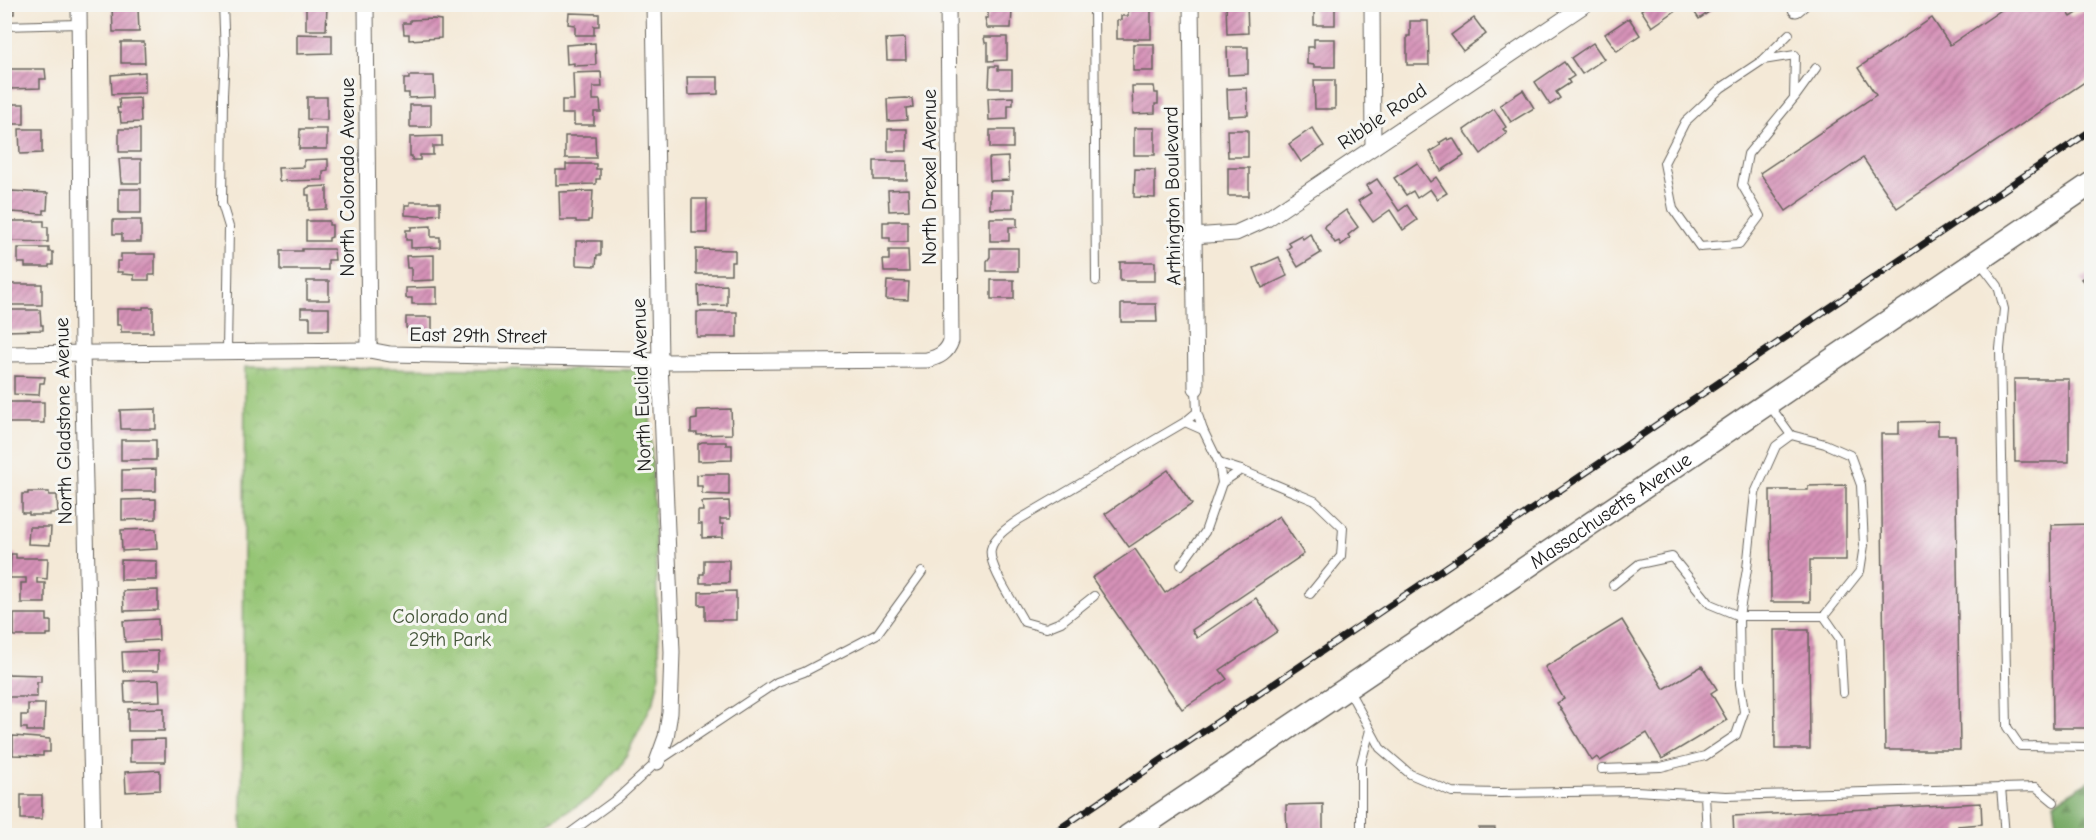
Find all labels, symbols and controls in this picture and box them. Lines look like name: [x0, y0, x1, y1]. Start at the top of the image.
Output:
street label: North Colorado Avenue: [336, 77, 359, 277]
street label: Ribble Road: [1334, 78, 1431, 155]
street label: North Drexel Avenue: [918, 89, 941, 265]
street label: Arthington Boulevard: [1159, 106, 1186, 286]
street label: North Euclid Avenue: [627, 298, 656, 472]
street label: North Gladstone Avenue: [50, 317, 77, 525]
street label: East 29th Street: [409, 323, 548, 348]
street label: Massachusetts Avenue: [1525, 448, 1696, 574]
park label: Colorado and 29th Park: [392, 605, 508, 651]

